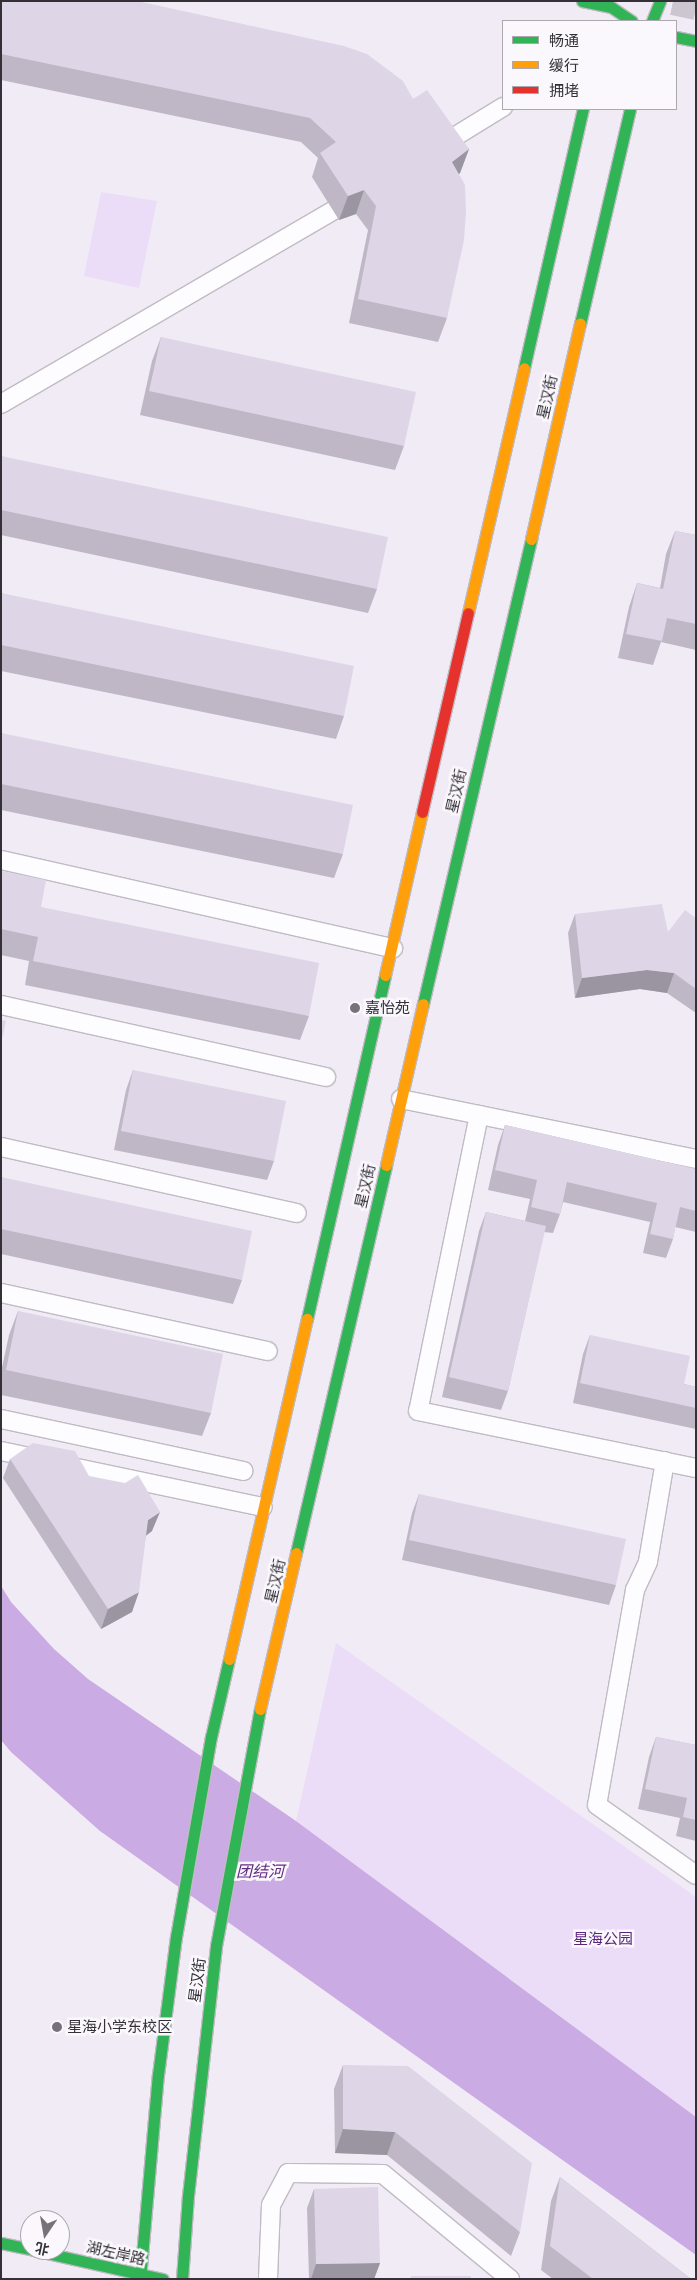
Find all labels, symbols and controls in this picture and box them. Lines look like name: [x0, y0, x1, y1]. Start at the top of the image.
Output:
legend: [502, 20, 677, 110]
text: 畅通: [549, 31, 579, 49]
text: 缓行: [549, 56, 579, 74]
text: 拥堵: [549, 81, 579, 99]
street label: 星汉街: [533, 373, 561, 421]
street label: 星汉街: [442, 767, 470, 815]
place label: 嘉怡苑: [365, 999, 410, 1017]
marker: 嘉怡苑: [349, 1002, 361, 1014]
street label: 星汉街: [351, 1162, 379, 1210]
street label: 星汉街: [261, 1557, 289, 1605]
water label: 团结河: [236, 1861, 284, 1881]
park label: 星海公园: [573, 1930, 633, 1948]
street label: 星汉街: [185, 1957, 209, 2003]
place label: 星海小学东校区: [67, 2018, 172, 2036]
marker: 星海小学东校区: [51, 2021, 63, 2033]
north arrow: [20, 2210, 70, 2260]
street label: 湖左岸路: [85, 2237, 147, 2269]
text: 北: [33, 2239, 51, 2259]

